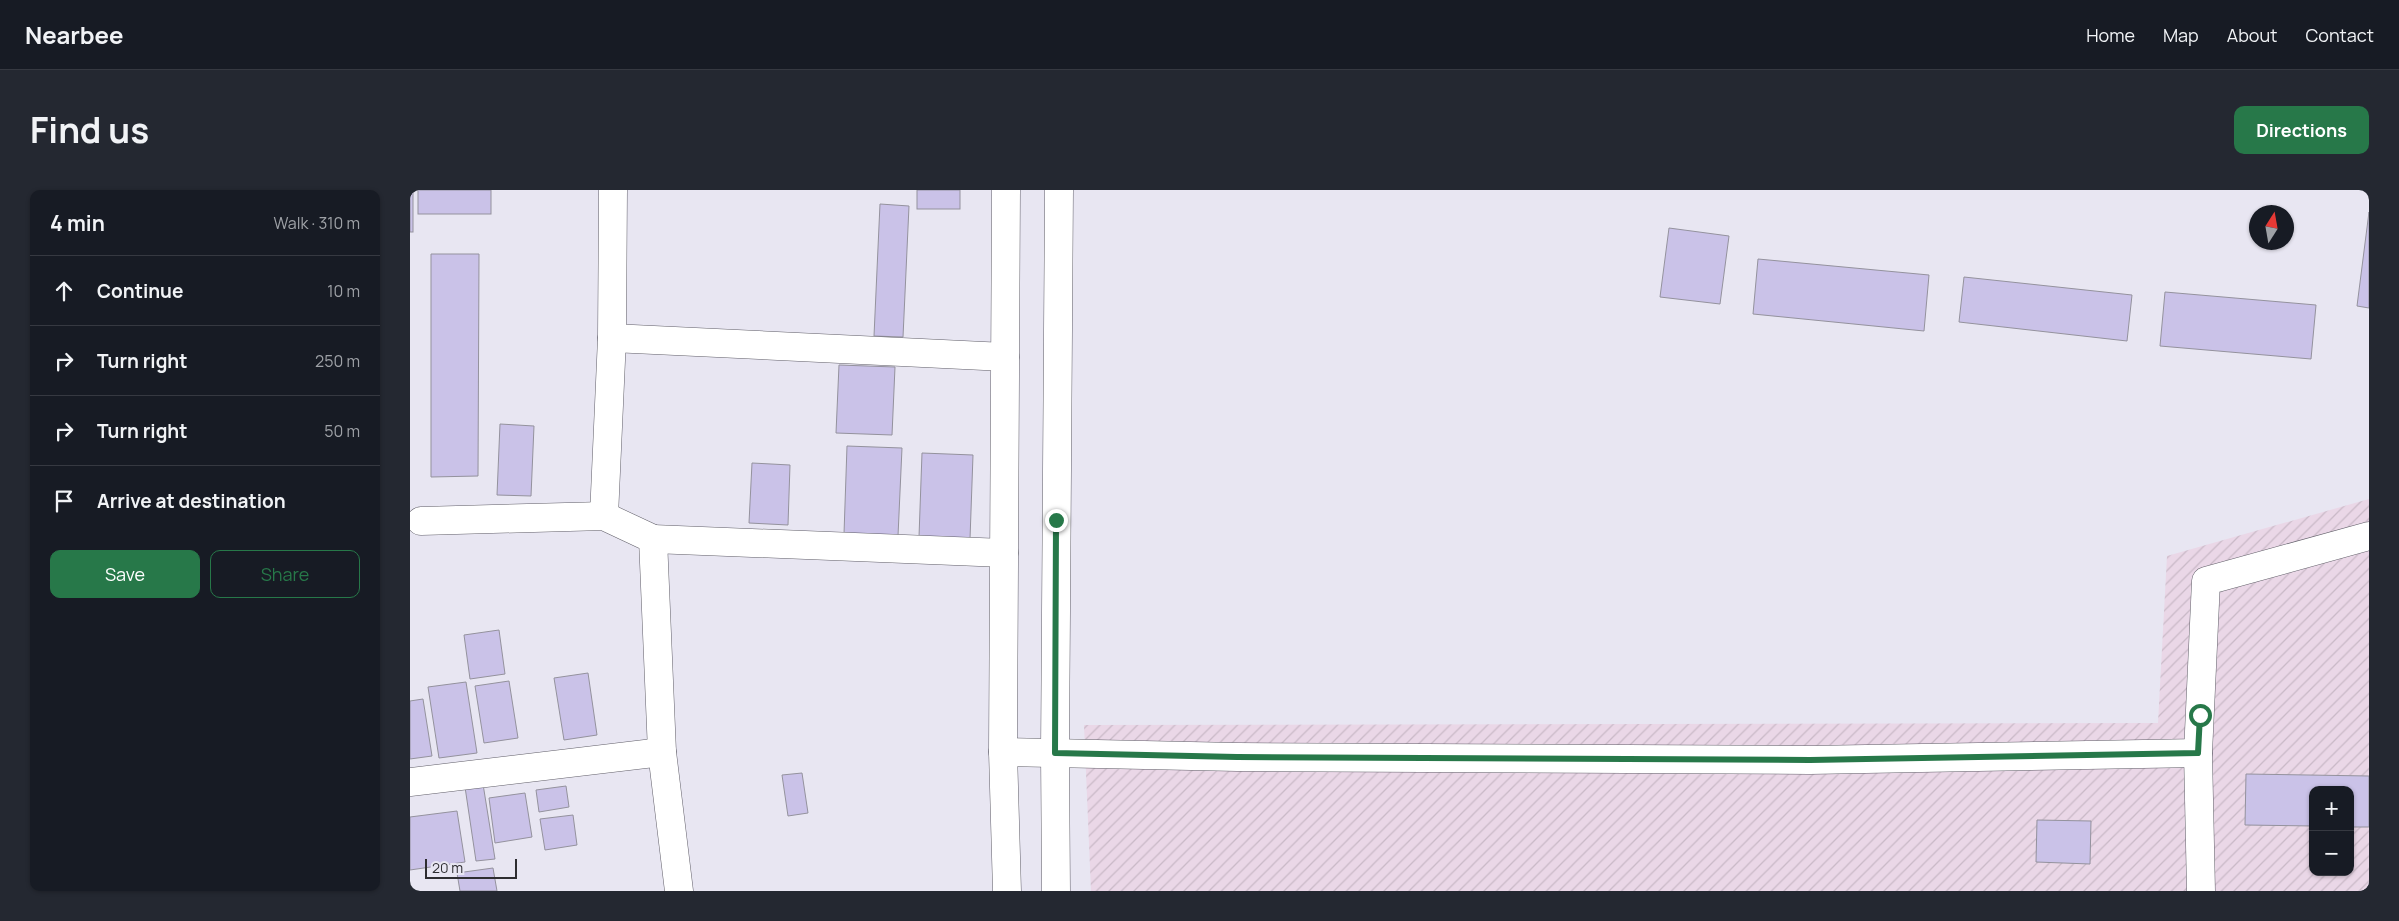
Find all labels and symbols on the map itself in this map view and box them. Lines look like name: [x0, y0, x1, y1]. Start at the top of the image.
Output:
north arrow: [2249, 205, 2294, 250]
route end: [1045, 509, 1068, 532]
route start: [2189, 704, 2212, 727]
scale bar: [425, 856, 518, 879]

